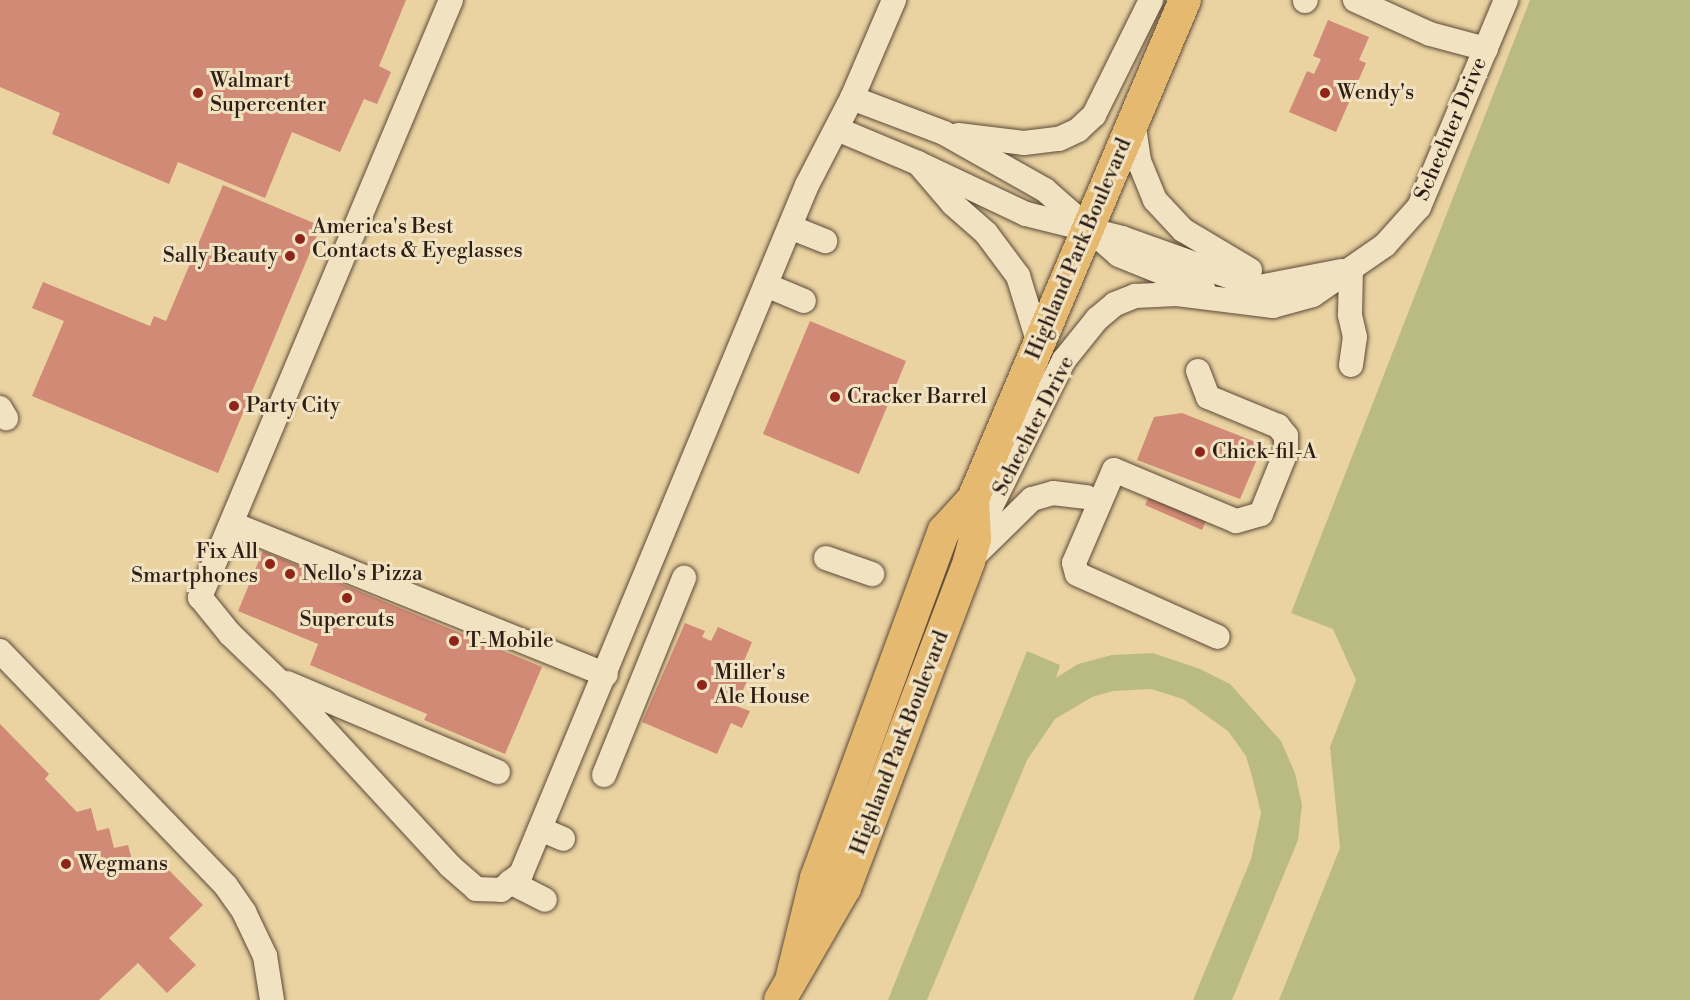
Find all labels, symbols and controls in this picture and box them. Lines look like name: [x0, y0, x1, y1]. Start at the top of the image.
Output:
street label: Schechter Drive: [1409, 54, 1493, 204]
place label: Walmart Supercenter: [210, 68, 326, 118]
place label: Wendy's: [1337, 80, 1414, 106]
marker: Walmart Supercenter: [191, 86, 205, 100]
marker: Wendy's: [1318, 86, 1332, 100]
street label: Highland Park Boulevard: [1021, 135, 1137, 363]
place label: America's Best Contacts & Eyeglasses: [312, 214, 523, 264]
marker: America's Best Contacts & Eyeglasses: [293, 232, 307, 246]
place label: Sally Beauty: [163, 243, 278, 269]
marker: Sally Beauty: [283, 249, 297, 263]
street label: Schechter Drive: [988, 352, 1080, 500]
place label: Cracker Barrel: [847, 384, 987, 410]
marker: Cracker Barrel: [828, 390, 842, 404]
place label: Party City: [246, 393, 340, 419]
marker: Party City: [227, 399, 241, 413]
place label: Chick-fil-A: [1212, 439, 1317, 465]
marker: Chick-fil-A: [1193, 445, 1207, 459]
place label: Fix All Smartphones: [131, 539, 258, 589]
marker: Fix All Smartphones: [263, 557, 277, 571]
place label: Nello's Pizza: [302, 561, 423, 587]
marker: Nello's Pizza: [283, 567, 297, 581]
marker: Supercuts: [340, 591, 354, 605]
place label: Supercuts: [300, 607, 394, 633]
street label: Highland Park Boulevard: [846, 627, 954, 859]
place label: T-Mobile: [466, 628, 554, 654]
marker: T-Mobile: [447, 634, 461, 648]
place label: Miller's Ale House: [714, 660, 810, 710]
marker: Miller's Ale House: [695, 678, 709, 692]
place label: Wegmans: [78, 851, 168, 877]
marker: Wegmans: [59, 857, 73, 871]

